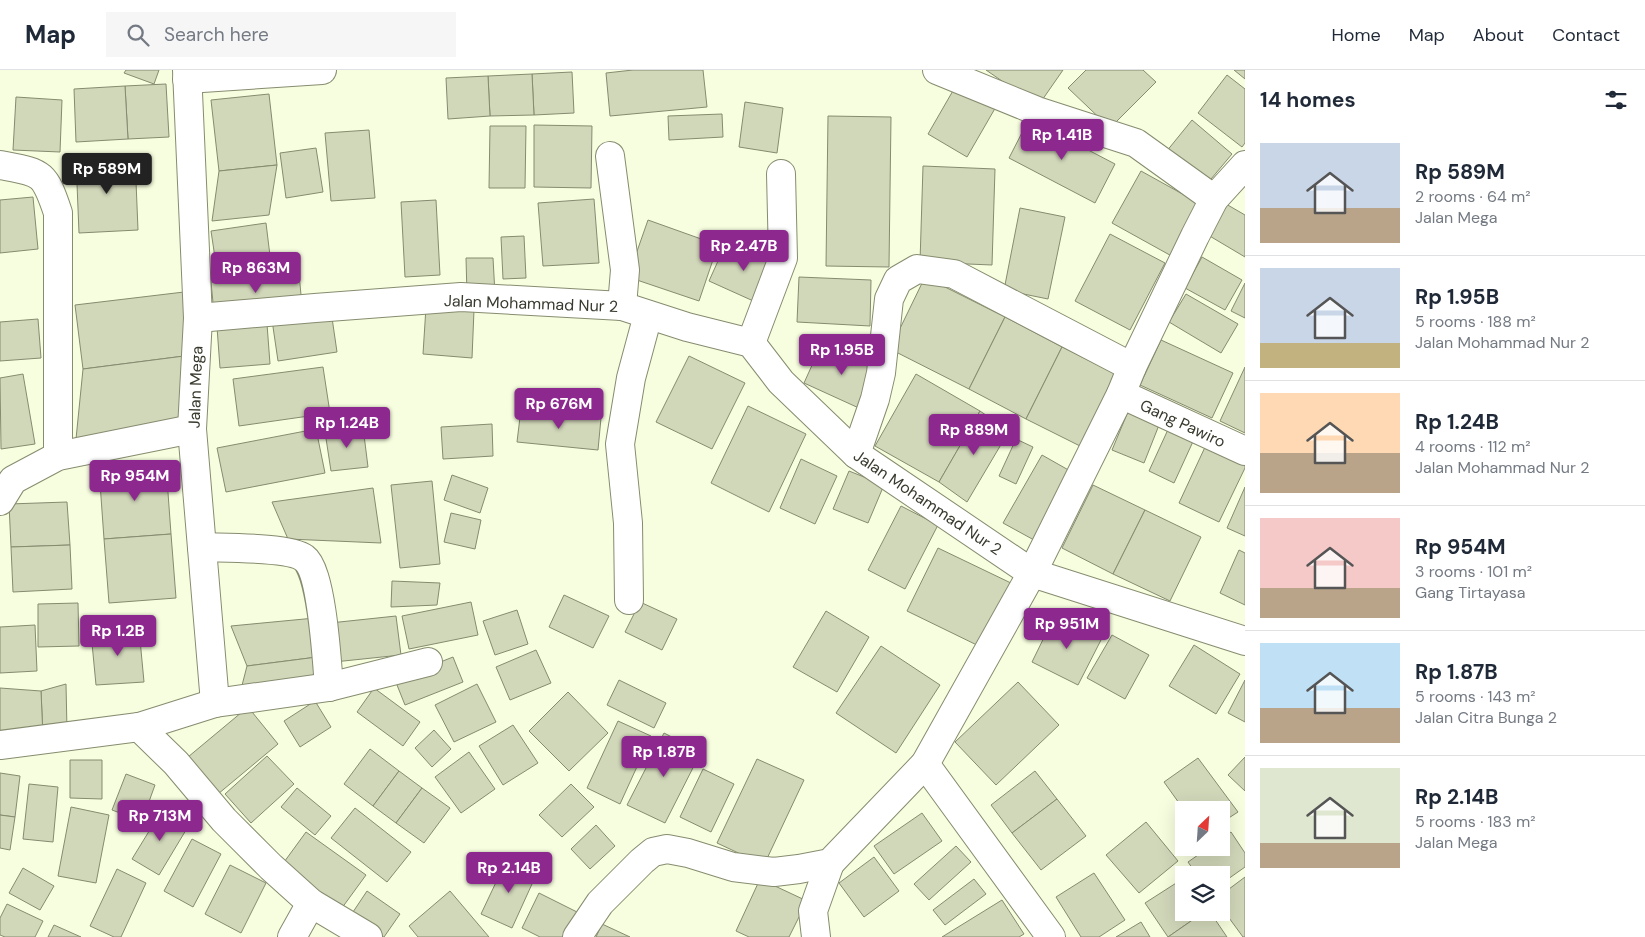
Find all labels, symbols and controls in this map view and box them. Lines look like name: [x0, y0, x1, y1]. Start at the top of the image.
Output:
search box: [106, 12, 456, 57]
text: Map: [25, 19, 76, 50]
icon: search: [124, 21, 152, 49]
text: Search here: [164, 22, 269, 47]
text: Home: [1331, 23, 1381, 47]
text: Map: [1409, 23, 1445, 47]
text: About: [1473, 23, 1524, 47]
text: Contact: [1552, 23, 1620, 47]
text: 14 homes: [1260, 86, 1356, 114]
icon: filters: [1602, 86, 1630, 114]
pin: Rp 1.41B: [1010, 118, 1114, 161]
text: Rp 1.41B: [1032, 124, 1092, 145]
pin: Rp 589M: [61, 152, 153, 195]
text: Rp 589M: [73, 158, 141, 179]
text: Rp 589M: [1415, 158, 1505, 186]
icon: home: [1300, 163, 1360, 223]
text: 2 rooms · 64 m²: [1415, 186, 1531, 207]
text: Jalan Mega: [1415, 207, 1498, 228]
pin: Rp 2.47B: [692, 230, 796, 272]
text: Rp 2.47B: [711, 235, 777, 256]
pin: Rp 863M: [210, 252, 302, 294]
text: Rp 863M: [222, 257, 290, 278]
text: Rp 1.95B: [1415, 283, 1499, 311]
icon: home: [1300, 288, 1360, 348]
street label: Jalan Mohammad Nur 2: [443, 290, 618, 317]
text: 5 rooms · 188 m²: [1415, 311, 1536, 332]
text: Jalan Mohammad Nur 2: [1415, 332, 1589, 353]
pin: Rp 1.95B: [790, 334, 894, 376]
text: Rp 1.95B: [810, 339, 874, 360]
street label: Jalan Mega: [184, 345, 207, 429]
pin: Rp 676M: [513, 388, 605, 430]
text: Rp 676M: [525, 393, 593, 414]
street label: Gang Pawiro: [1137, 395, 1229, 452]
pin: Rp 1.24B: [295, 406, 399, 449]
text: Rp 1.24B: [1415, 408, 1499, 436]
text: Rp 1.24B: [315, 412, 379, 433]
icon: home: [1300, 413, 1360, 473]
pin: Rp 889M: [928, 414, 1020, 456]
text: Rp 889M: [940, 419, 1008, 440]
text: 4 rooms · 112 m²: [1415, 436, 1531, 457]
street label: Jalan Mohammad Nur 2: [850, 445, 1006, 560]
text: Jalan Mohammad Nur 2: [1415, 457, 1589, 478]
pin: Rp 954M: [89, 460, 181, 502]
text: Rp 954M: [100, 465, 170, 486]
text: Rp 954M: [1415, 533, 1506, 561]
icon: home: [1300, 538, 1360, 598]
text: 3 rooms · 101 m²: [1415, 561, 1532, 582]
text: Gang Tirtayasa: [1415, 582, 1526, 603]
pin: Rp 951M: [1021, 608, 1113, 650]
text: Rp 951M: [1035, 613, 1099, 634]
pin: Rp 1.2B: [72, 614, 164, 657]
text: Rp 1.2B: [91, 620, 145, 641]
text: Rp 1.87B: [1415, 658, 1498, 686]
icon: home: [1300, 663, 1360, 723]
text: 5 rooms · 143 m²: [1415, 686, 1536, 707]
text: Jalan Citra Bunga 2: [1415, 707, 1557, 728]
pin: Rp 1.87B: [612, 736, 716, 778]
text: Rp 1.87B: [633, 741, 695, 762]
text: Rp 2.14B: [1415, 783, 1498, 811]
icon: home: [1300, 788, 1360, 848]
pin: Rp 713M: [114, 800, 206, 842]
north arrow: [1175, 801, 1230, 856]
map controls: [1175, 801, 1230, 921]
text: Rp 713M: [129, 805, 191, 826]
text: 5 rooms · 183 m²: [1415, 811, 1536, 832]
text: Jalan Mega: [1415, 832, 1498, 853]
pin: Rp 2.14B: [457, 852, 561, 894]
text: Rp 2.14B: [477, 857, 541, 878]
button: layers: [1175, 866, 1230, 921]

